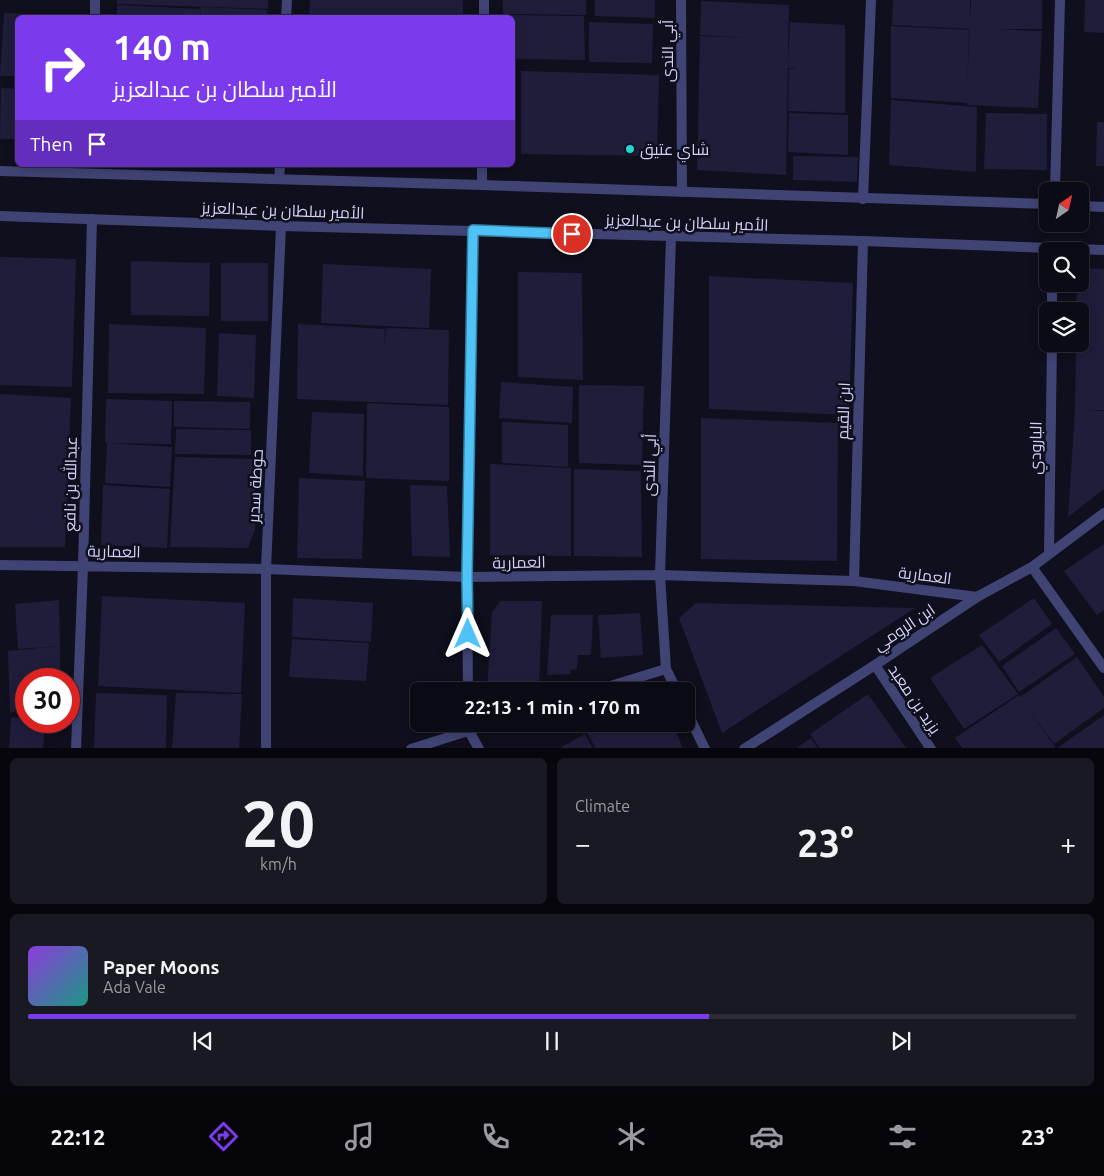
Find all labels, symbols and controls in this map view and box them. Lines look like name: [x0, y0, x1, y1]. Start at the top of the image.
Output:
street label: أبي الندى: [658, 20, 681, 82]
text: 140 m: [113, 27, 211, 67]
icon: right: [30, 35, 95, 100]
text: الأمير سلطان بن عبدالعزيز: [113, 76, 337, 101]
icon: arrive: [83, 130, 111, 158]
text: Then: [30, 133, 73, 155]
place label: شاي عتيق: [640, 140, 709, 163]
marker: شاي عتيق: [624, 143, 636, 155]
north arrow: [1039, 182, 1089, 232]
map controls: [1039, 182, 1089, 352]
street label: الأمير سلطان بن عبدالعزيز: [200, 198, 365, 224]
street label: الأمير سلطان بن عبدالعزيز: [604, 210, 769, 236]
pin: [551, 213, 593, 255]
icon: arrive: [558, 220, 586, 248]
button: search: [1039, 242, 1089, 292]
button: layers: [1039, 302, 1089, 352]
street label: ابن القيم: [833, 382, 856, 440]
street label: البارودي: [1026, 421, 1049, 475]
street label: أبي الندى: [639, 433, 664, 497]
street label: عبدالله بن نافع: [59, 436, 83, 532]
street label: حوطة سدير: [244, 449, 267, 524]
street label: العمارية: [87, 542, 141, 561]
street label: العمارية: [492, 553, 546, 572]
street label: العمارية: [897, 563, 953, 588]
street label: ابن الرومي: [870, 600, 941, 658]
position arrow: [441, 607, 493, 659]
street label: يزيد بن معبد: [884, 661, 945, 739]
speed limit sign: 30: [15, 668, 80, 733]
text: 22:13 · 1 min · 170 m: [465, 696, 640, 718]
text: 20: [242, 786, 315, 859]
text: Climate: [575, 797, 630, 815]
text: 23°: [797, 822, 854, 864]
text: −: [575, 828, 591, 859]
text: +: [1060, 828, 1076, 859]
text: km/h: [260, 855, 297, 873]
text: Paper Moons: [103, 956, 220, 978]
text: Ada Vale: [103, 978, 166, 996]
icon: previous: [189, 1027, 217, 1055]
icon: pause: [538, 1027, 566, 1055]
icon: next: [887, 1027, 915, 1055]
icon: directions: [206, 1119, 241, 1154]
icon: music: [342, 1119, 377, 1154]
icon: phone: [478, 1119, 513, 1154]
icon: climate: [614, 1119, 649, 1154]
icon: car: [749, 1119, 784, 1154]
icon: filters: [885, 1119, 920, 1154]
text: 22:12: [50, 1124, 105, 1149]
text: 23°: [1021, 1124, 1054, 1149]

